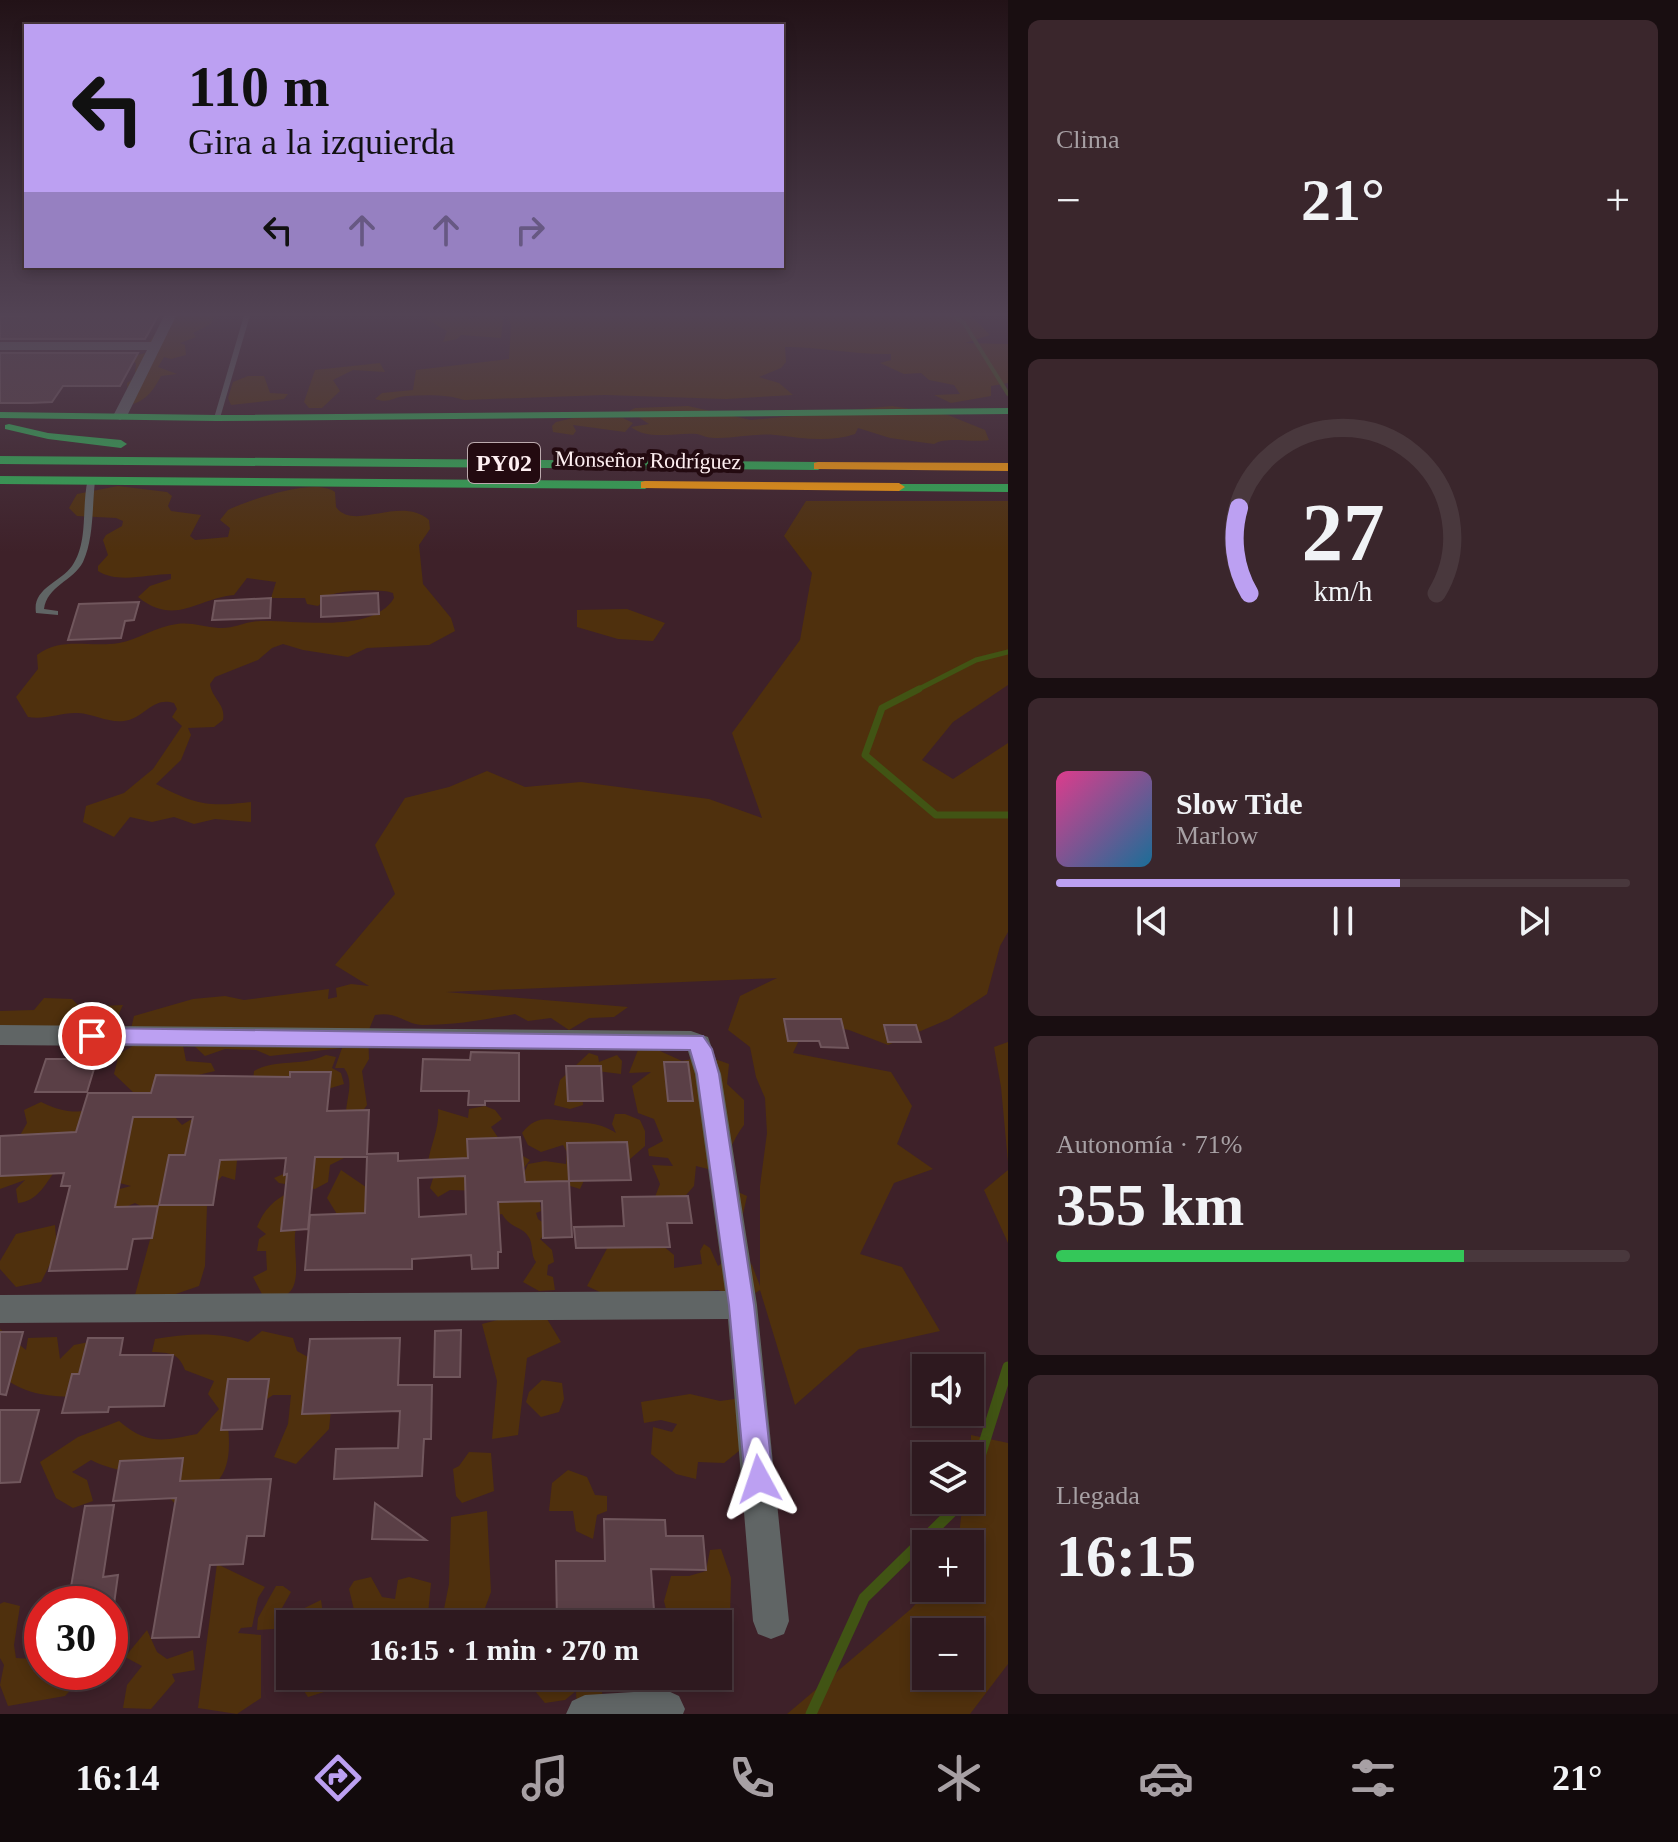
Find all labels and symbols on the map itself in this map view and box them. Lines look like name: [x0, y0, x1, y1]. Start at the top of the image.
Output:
road number: PY02: [468, 443, 540, 483]
street label: Monseñor Rodríguez: [555, 446, 742, 474]
pin: [58, 1002, 126, 1070]
position arrow: [717, 1437, 801, 1521]
speed limit sign: 30: [24, 1586, 128, 1690]

